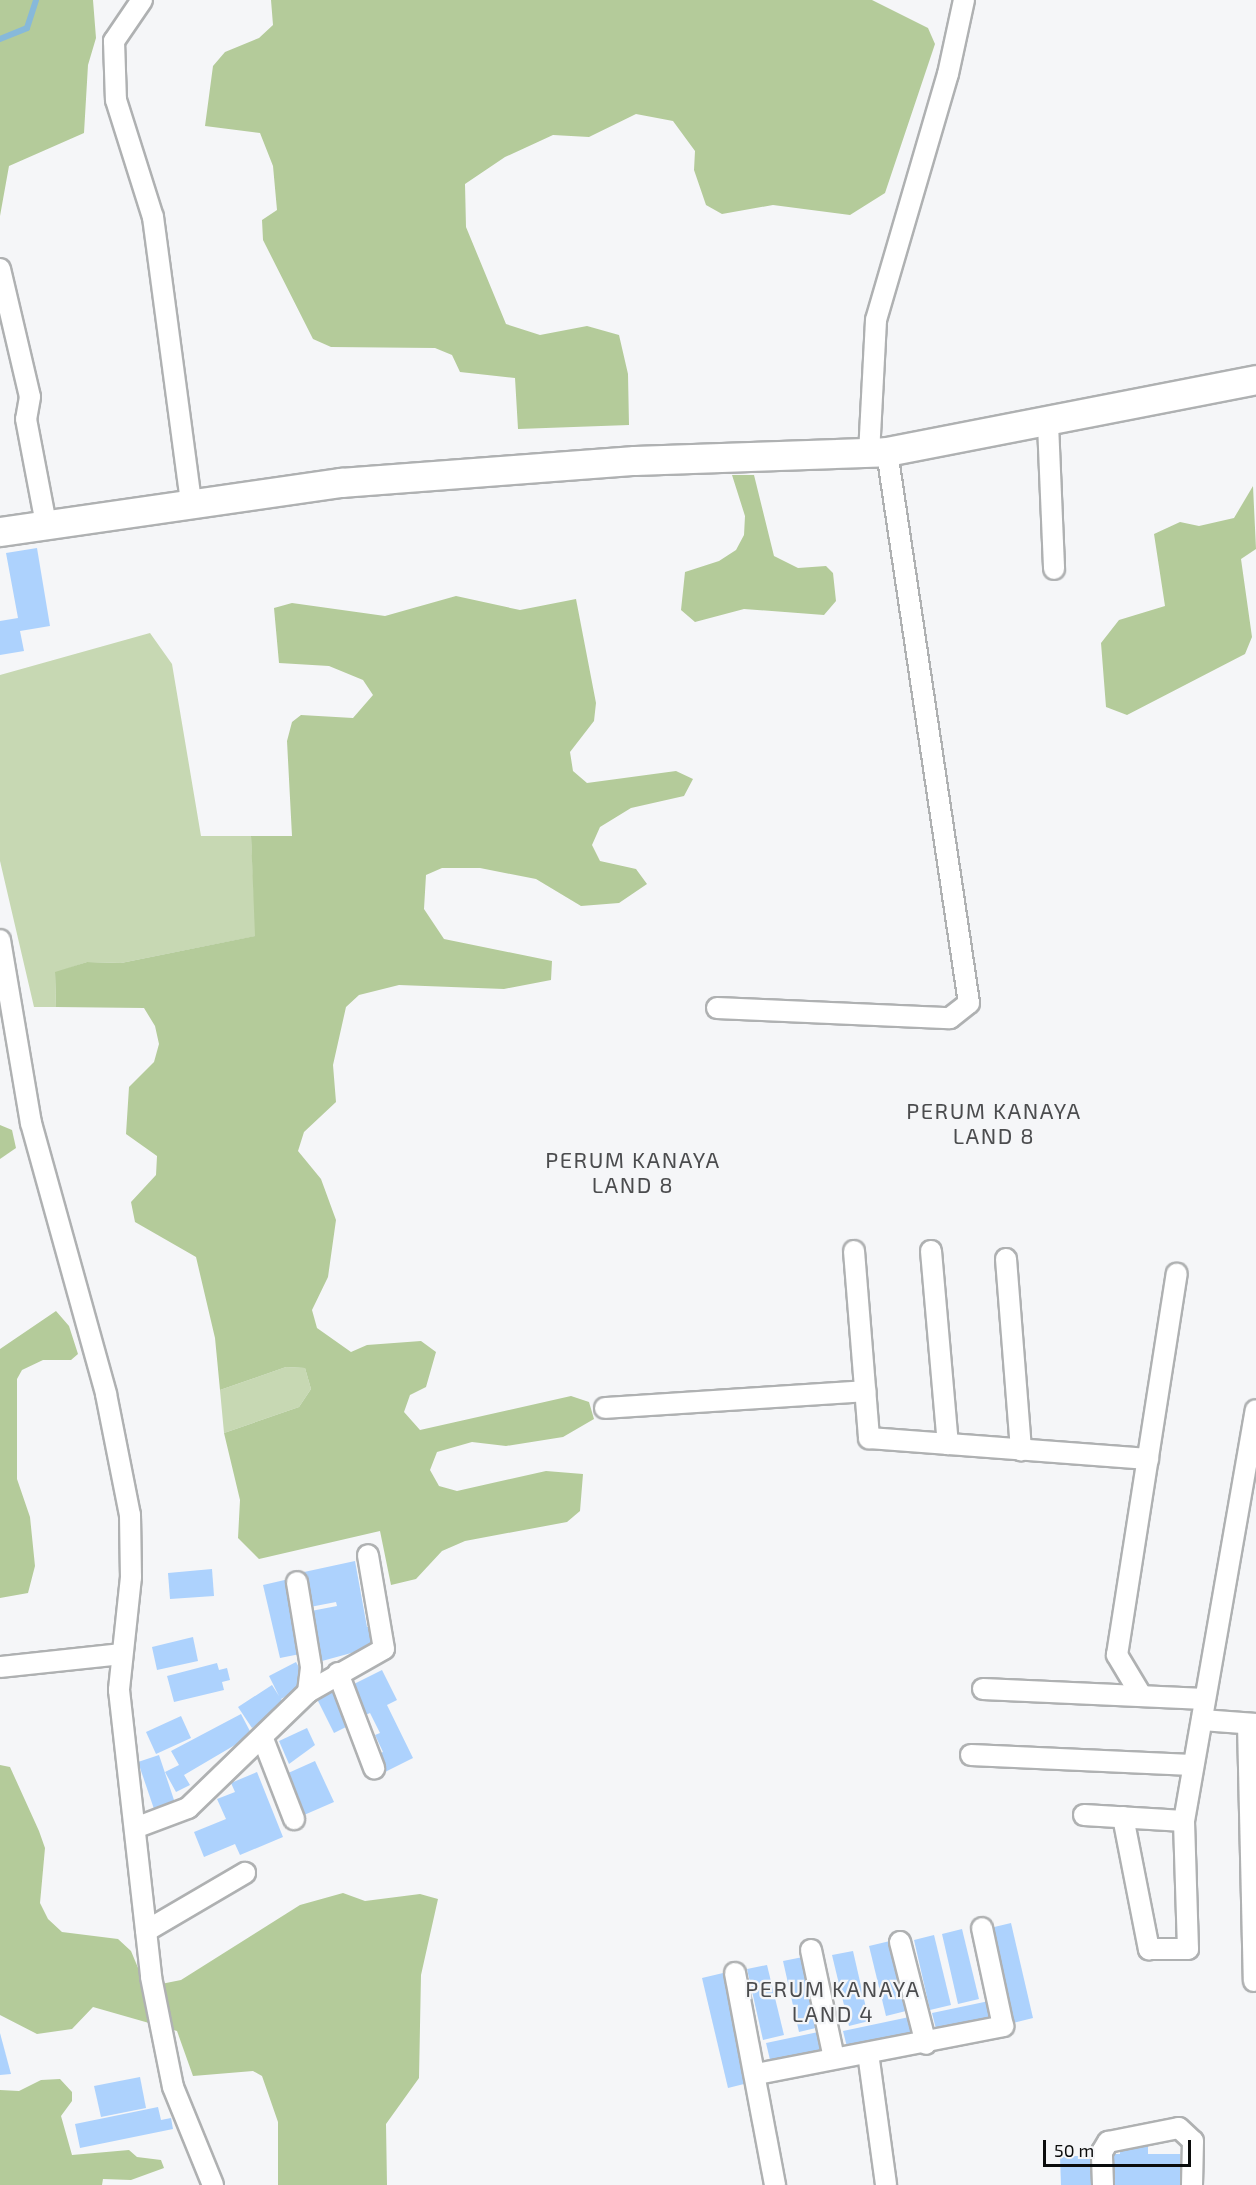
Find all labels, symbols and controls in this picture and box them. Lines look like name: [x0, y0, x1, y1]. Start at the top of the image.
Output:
district label: PERUM KANAYA LAND 8: [906, 1097, 1082, 1148]
district label: PERUM KANAYA LAND 8: [545, 1146, 721, 1198]
district label: PERUM KANAYA LAND 4: [745, 1975, 921, 2026]
scale bar: [1046, 2128, 1194, 2166]
text: 50 m: [1054, 2139, 1094, 2161]

